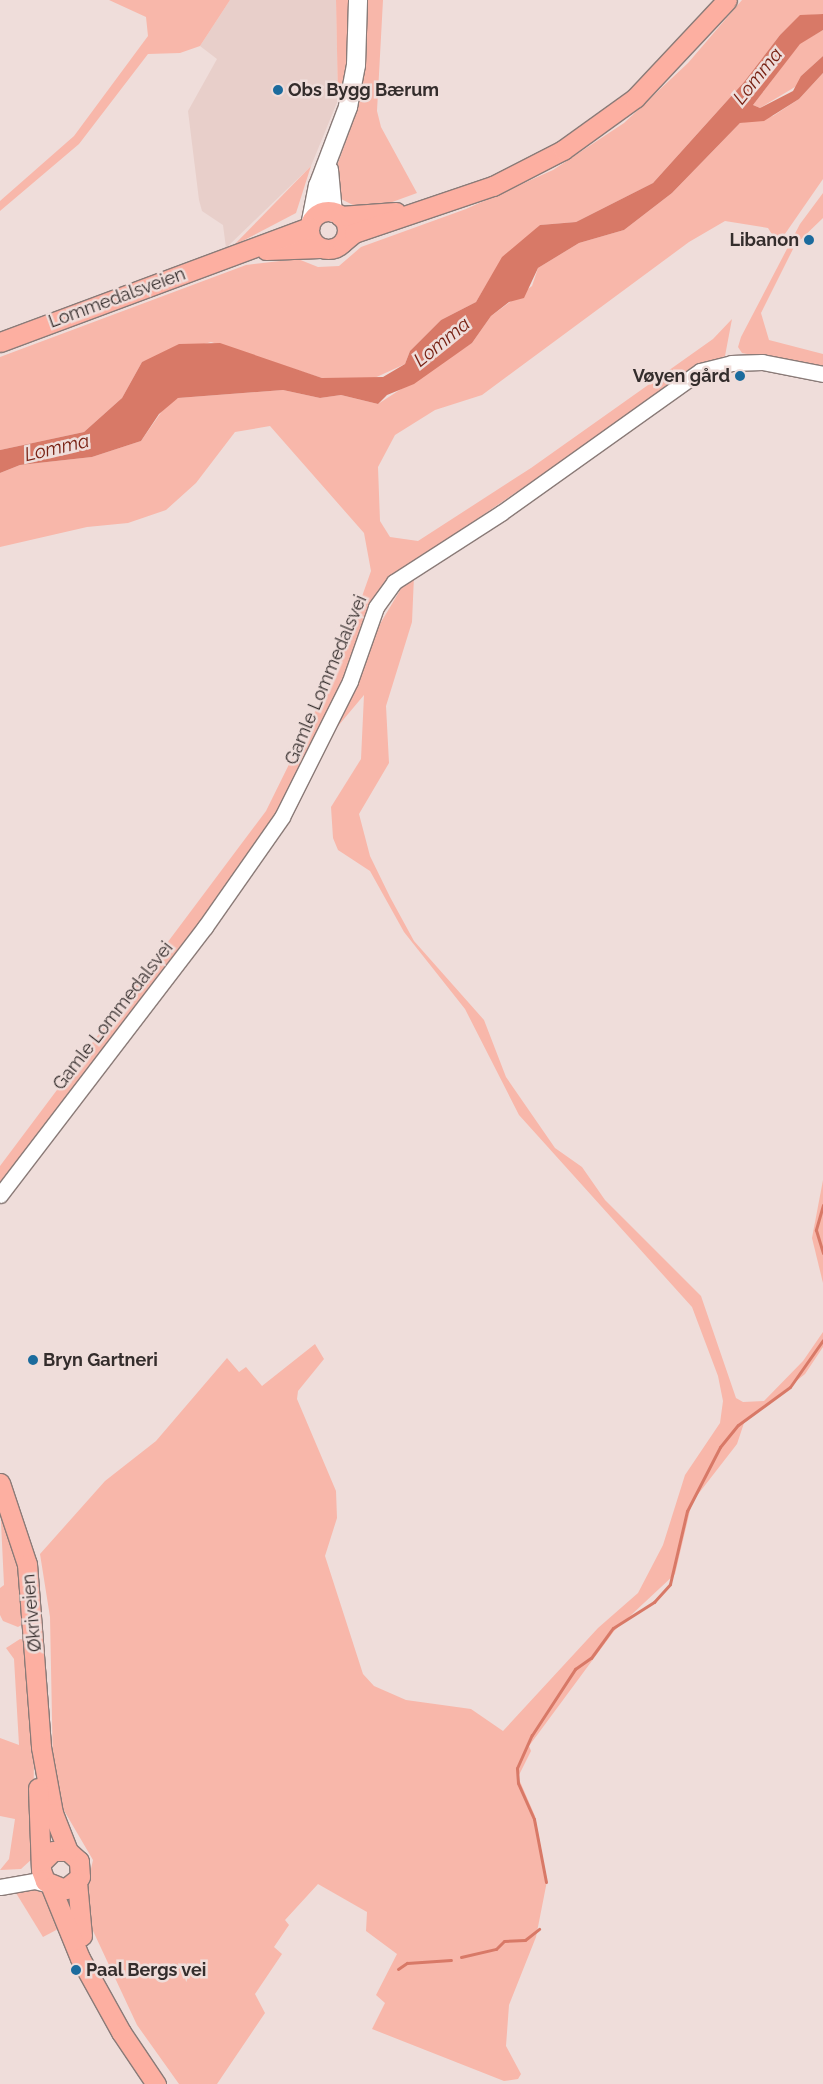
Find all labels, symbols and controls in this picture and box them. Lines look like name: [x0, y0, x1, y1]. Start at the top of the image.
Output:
water label: Lomma: [728, 43, 788, 109]
place label: Obs Bygg Bærum: [288, 79, 439, 101]
marker: Obs Bygg Bærum: [272, 84, 284, 96]
place label: Libanon: [730, 229, 799, 251]
marker: Libanon: [803, 234, 815, 246]
street label: Lommedalsveien: [46, 263, 188, 333]
water label: Lomma: [409, 312, 475, 372]
place label: Vøyen gård: [633, 365, 730, 387]
marker: Vøyen gård: [734, 370, 746, 382]
water label: Lomma: [22, 429, 92, 467]
street label: Gamle Lommedalsvei: [280, 592, 372, 768]
street label: Gamle Lommedalsvei: [48, 938, 178, 1094]
place label: Bryn Gartneri: [43, 1349, 158, 1371]
marker: Bryn Gartneri: [27, 1354, 39, 1366]
street label: Økriveien: [18, 1573, 46, 1653]
place label: Paal Bergs vei: [86, 1959, 207, 1981]
marker: Paal Bergs vei: [70, 1964, 82, 1976]

